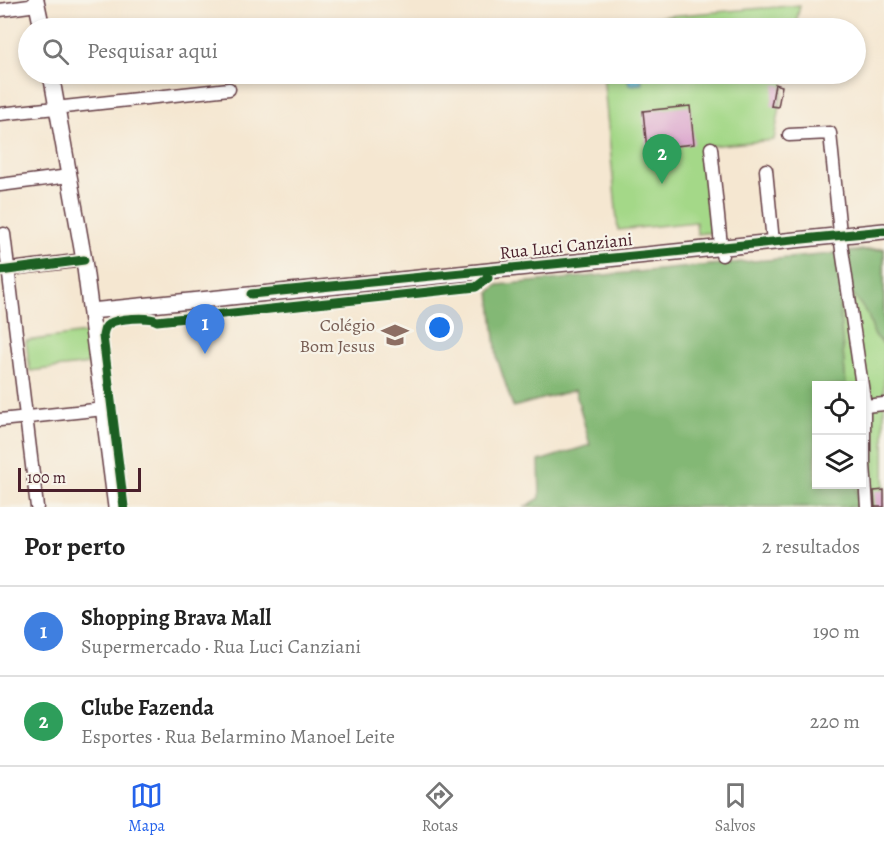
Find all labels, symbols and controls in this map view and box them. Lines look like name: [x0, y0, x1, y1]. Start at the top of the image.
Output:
search box: [18, 18, 866, 84]
icon: search: [39, 35, 72, 68]
text: Pesquisar aqui: [87, 36, 218, 66]
pin: 2: [642, 134, 682, 184]
street label: Rua Luci Canziani: [498, 227, 634, 265]
pin: 1: [186, 304, 224, 354]
place label: Colégio Bom Jesus: [299, 313, 375, 358]
your location: [425, 313, 454, 342]
school or university icon: Colégio Bom Jesus: [380, 320, 410, 350]
map controls: [812, 381, 866, 489]
button: locate: [812, 381, 866, 435]
button: layers: [812, 435, 866, 489]
scale bar: [18, 465, 141, 492]
text: 100 m: [27, 467, 66, 489]
text: Por perto: [24, 529, 125, 564]
text: 2 resultados: [762, 533, 860, 560]
text: Shopping Brava Mall: [81, 603, 271, 633]
text: 1: [40, 618, 47, 645]
text: 190 m: [813, 618, 860, 645]
text: Supermercado · Rua Luci Canziani: [81, 633, 361, 660]
text: Clube Fazenda: [81, 693, 214, 723]
text: 2: [39, 708, 48, 735]
text: 220 m: [810, 708, 860, 735]
text: Esportes · Rua Belarmino Manoel Leite: [81, 723, 395, 750]
tab: Mapa: [128, 779, 165, 837]
tab: Rotas: [422, 779, 458, 837]
tab: Salvos: [715, 779, 756, 837]

